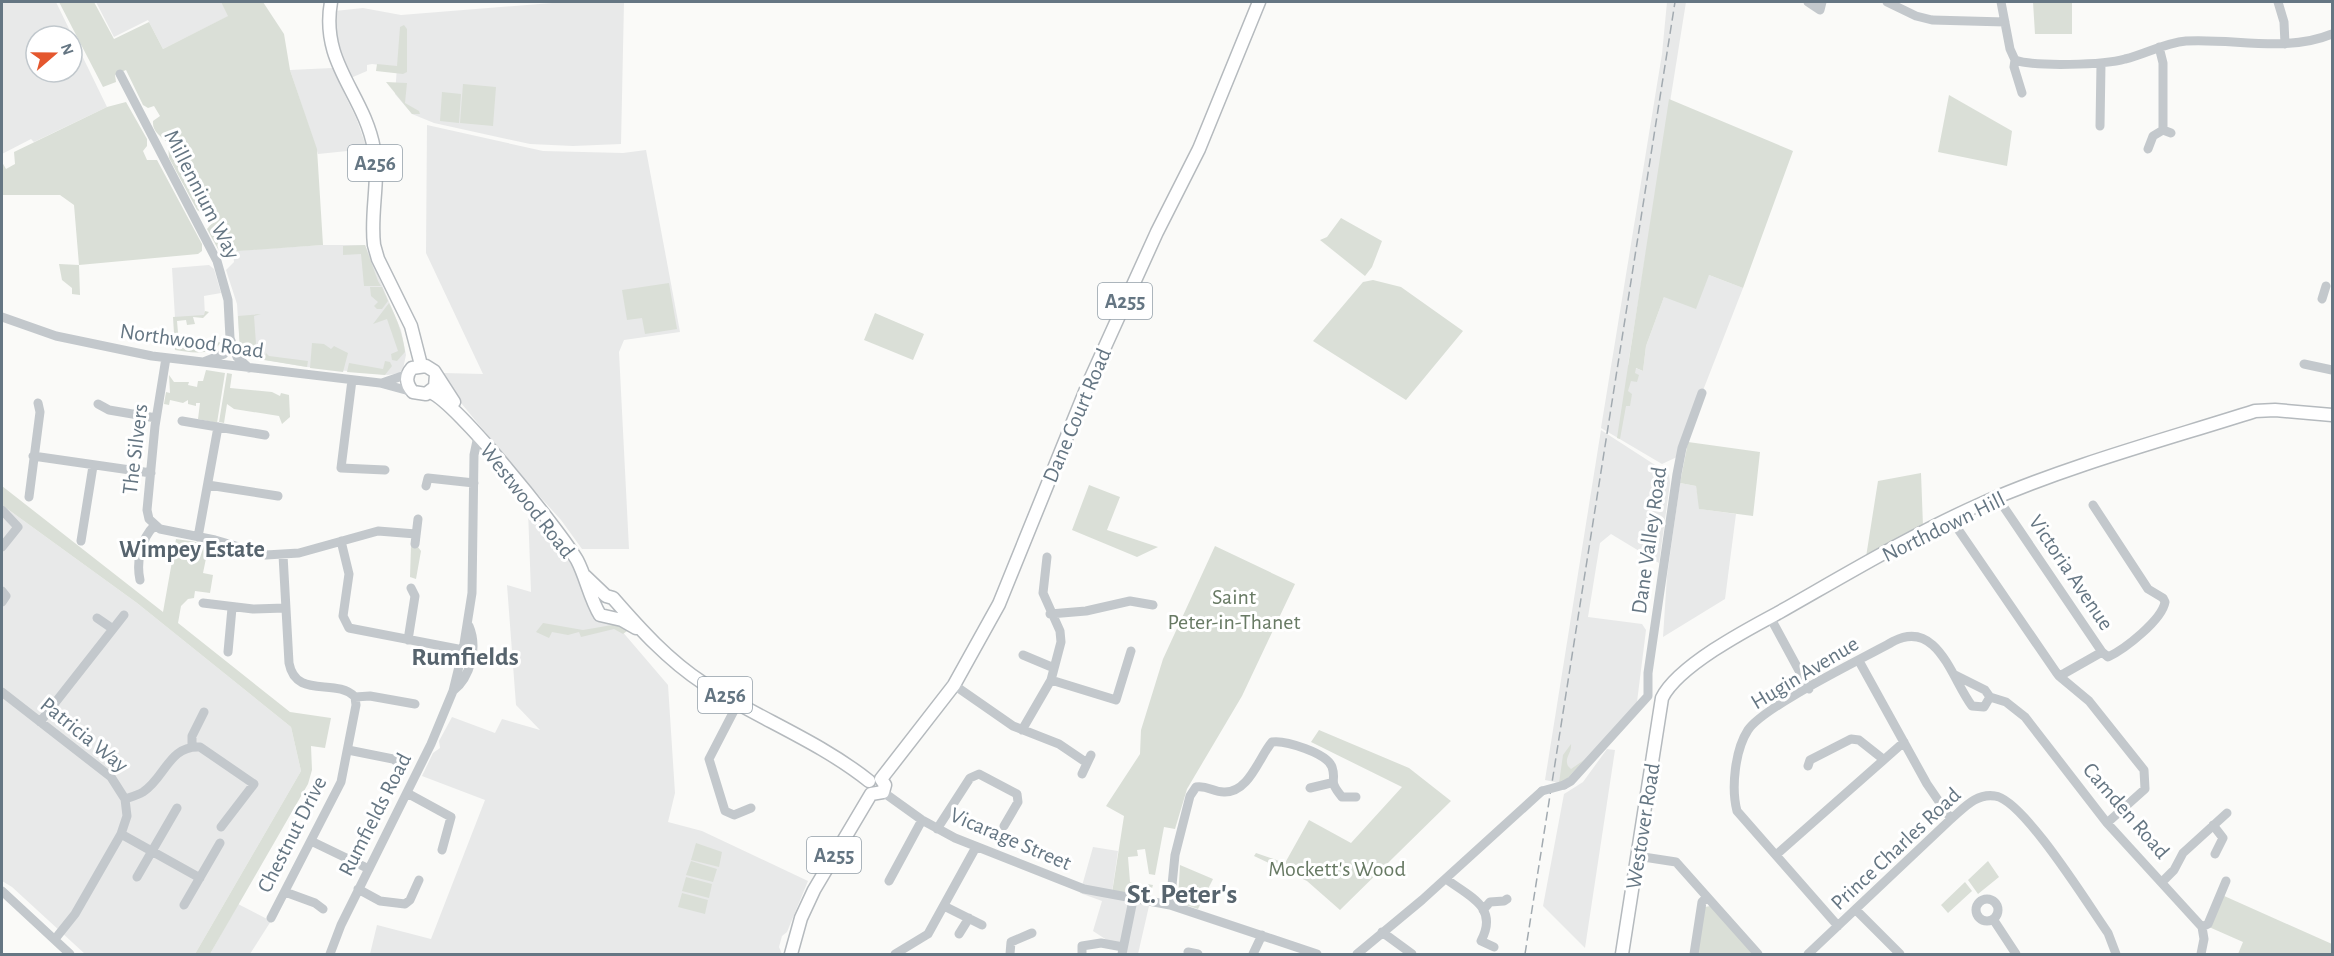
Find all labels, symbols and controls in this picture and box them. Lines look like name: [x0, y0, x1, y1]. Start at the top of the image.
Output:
north arrow: [24, 24, 84, 84]
text: N: [58, 41, 77, 57]
street label: Millennium Way: [160, 126, 244, 263]
road number: A256: [348, 145, 402, 181]
road number: A255: [1098, 283, 1152, 319]
street label: Northwood Road: [118, 320, 265, 362]
street label: Dane Court Road: [1039, 345, 1115, 486]
street label: The Silvers: [119, 402, 151, 496]
street label: Westwood Road: [476, 439, 579, 562]
street label: Dane Valley Road: [1628, 465, 1670, 615]
street label: Northdown Hill: [1879, 488, 2008, 566]
street label: Victoria Avenue: [2025, 511, 2118, 634]
district label: Wimpey Estate: [119, 538, 265, 562]
park label: Saint Peter-in-Thanet: [1168, 586, 1300, 633]
street label: Hugin Avenue: [1747, 632, 1862, 713]
district label: Rumfields: [411, 644, 519, 670]
road number: A256: [698, 677, 752, 713]
street label: Patricia Way: [36, 693, 133, 777]
street label: Rumfields Road: [334, 749, 415, 880]
street label: Camden Road: [2079, 758, 2174, 863]
street label: Westover Road: [1622, 761, 1664, 891]
street label: Chestnut Drive: [253, 773, 331, 896]
street label: Prince Charles Road: [1827, 783, 1965, 914]
street label: Vicarage Street: [947, 804, 1074, 874]
road number: A255: [807, 837, 861, 873]
park label: Mockett's Wood: [1268, 858, 1406, 880]
district label: St. Peter's: [1127, 881, 1237, 909]

